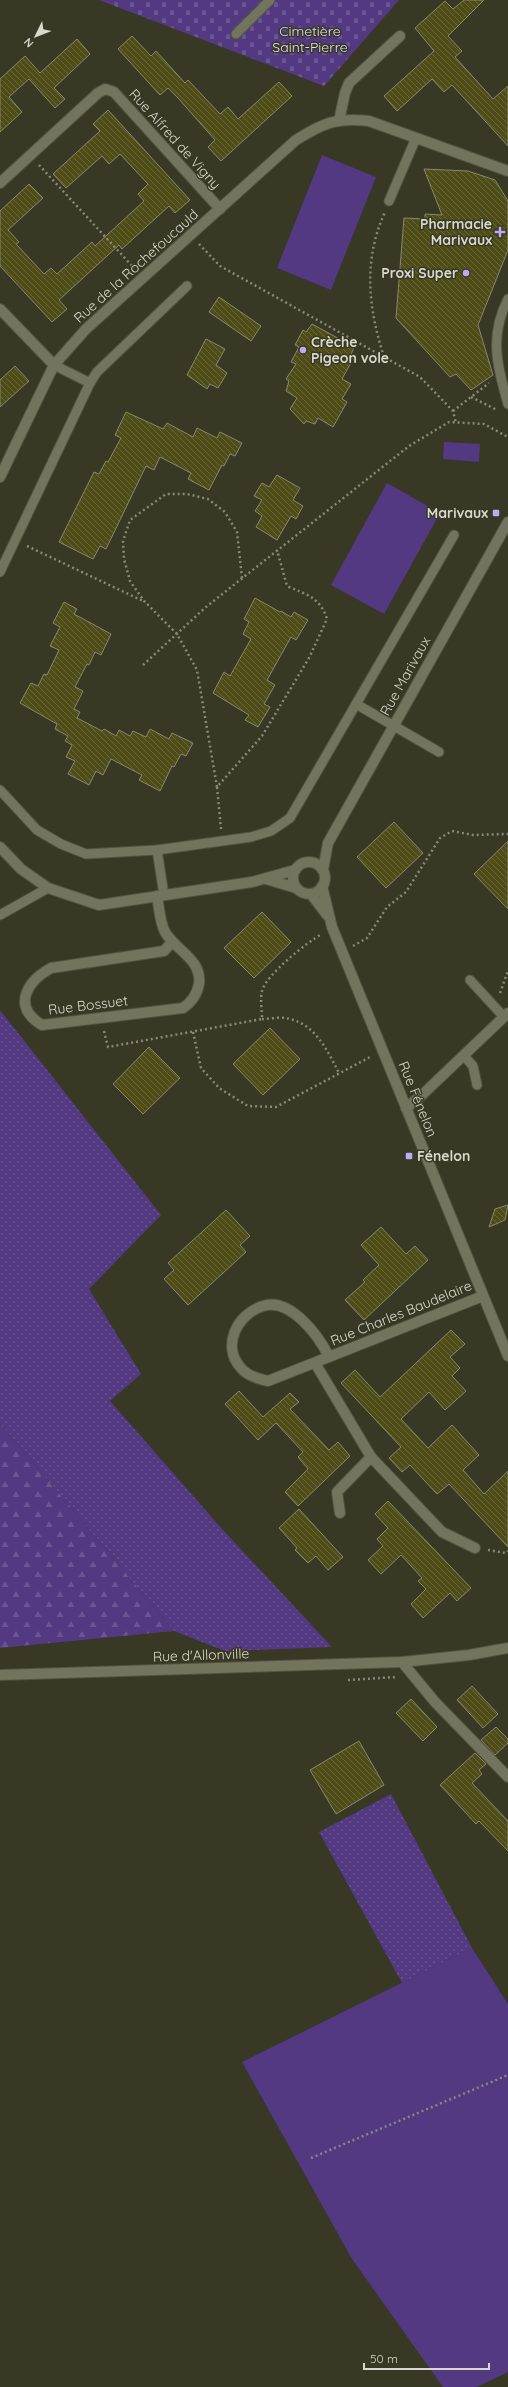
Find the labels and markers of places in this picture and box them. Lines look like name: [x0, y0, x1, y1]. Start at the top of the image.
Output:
place label: Pharmacie Marivaux: [420, 215, 492, 249]
marker: Pharmacie Marivaux: [495, 227, 505, 237]
place label: Proxi Super: [381, 264, 458, 282]
marker: Proxi Super: [461, 268, 471, 278]
place label: Crèche Pigeon vole: [311, 333, 389, 367]
marker: Crèche Pigeon vole: [298, 345, 308, 355]
place label: Marivaux: [427, 504, 488, 522]
marker: Marivaux: [491, 508, 501, 518]
place label: Fénelon: [417, 1147, 470, 1165]
marker: Fénelon: [404, 1151, 414, 1161]

